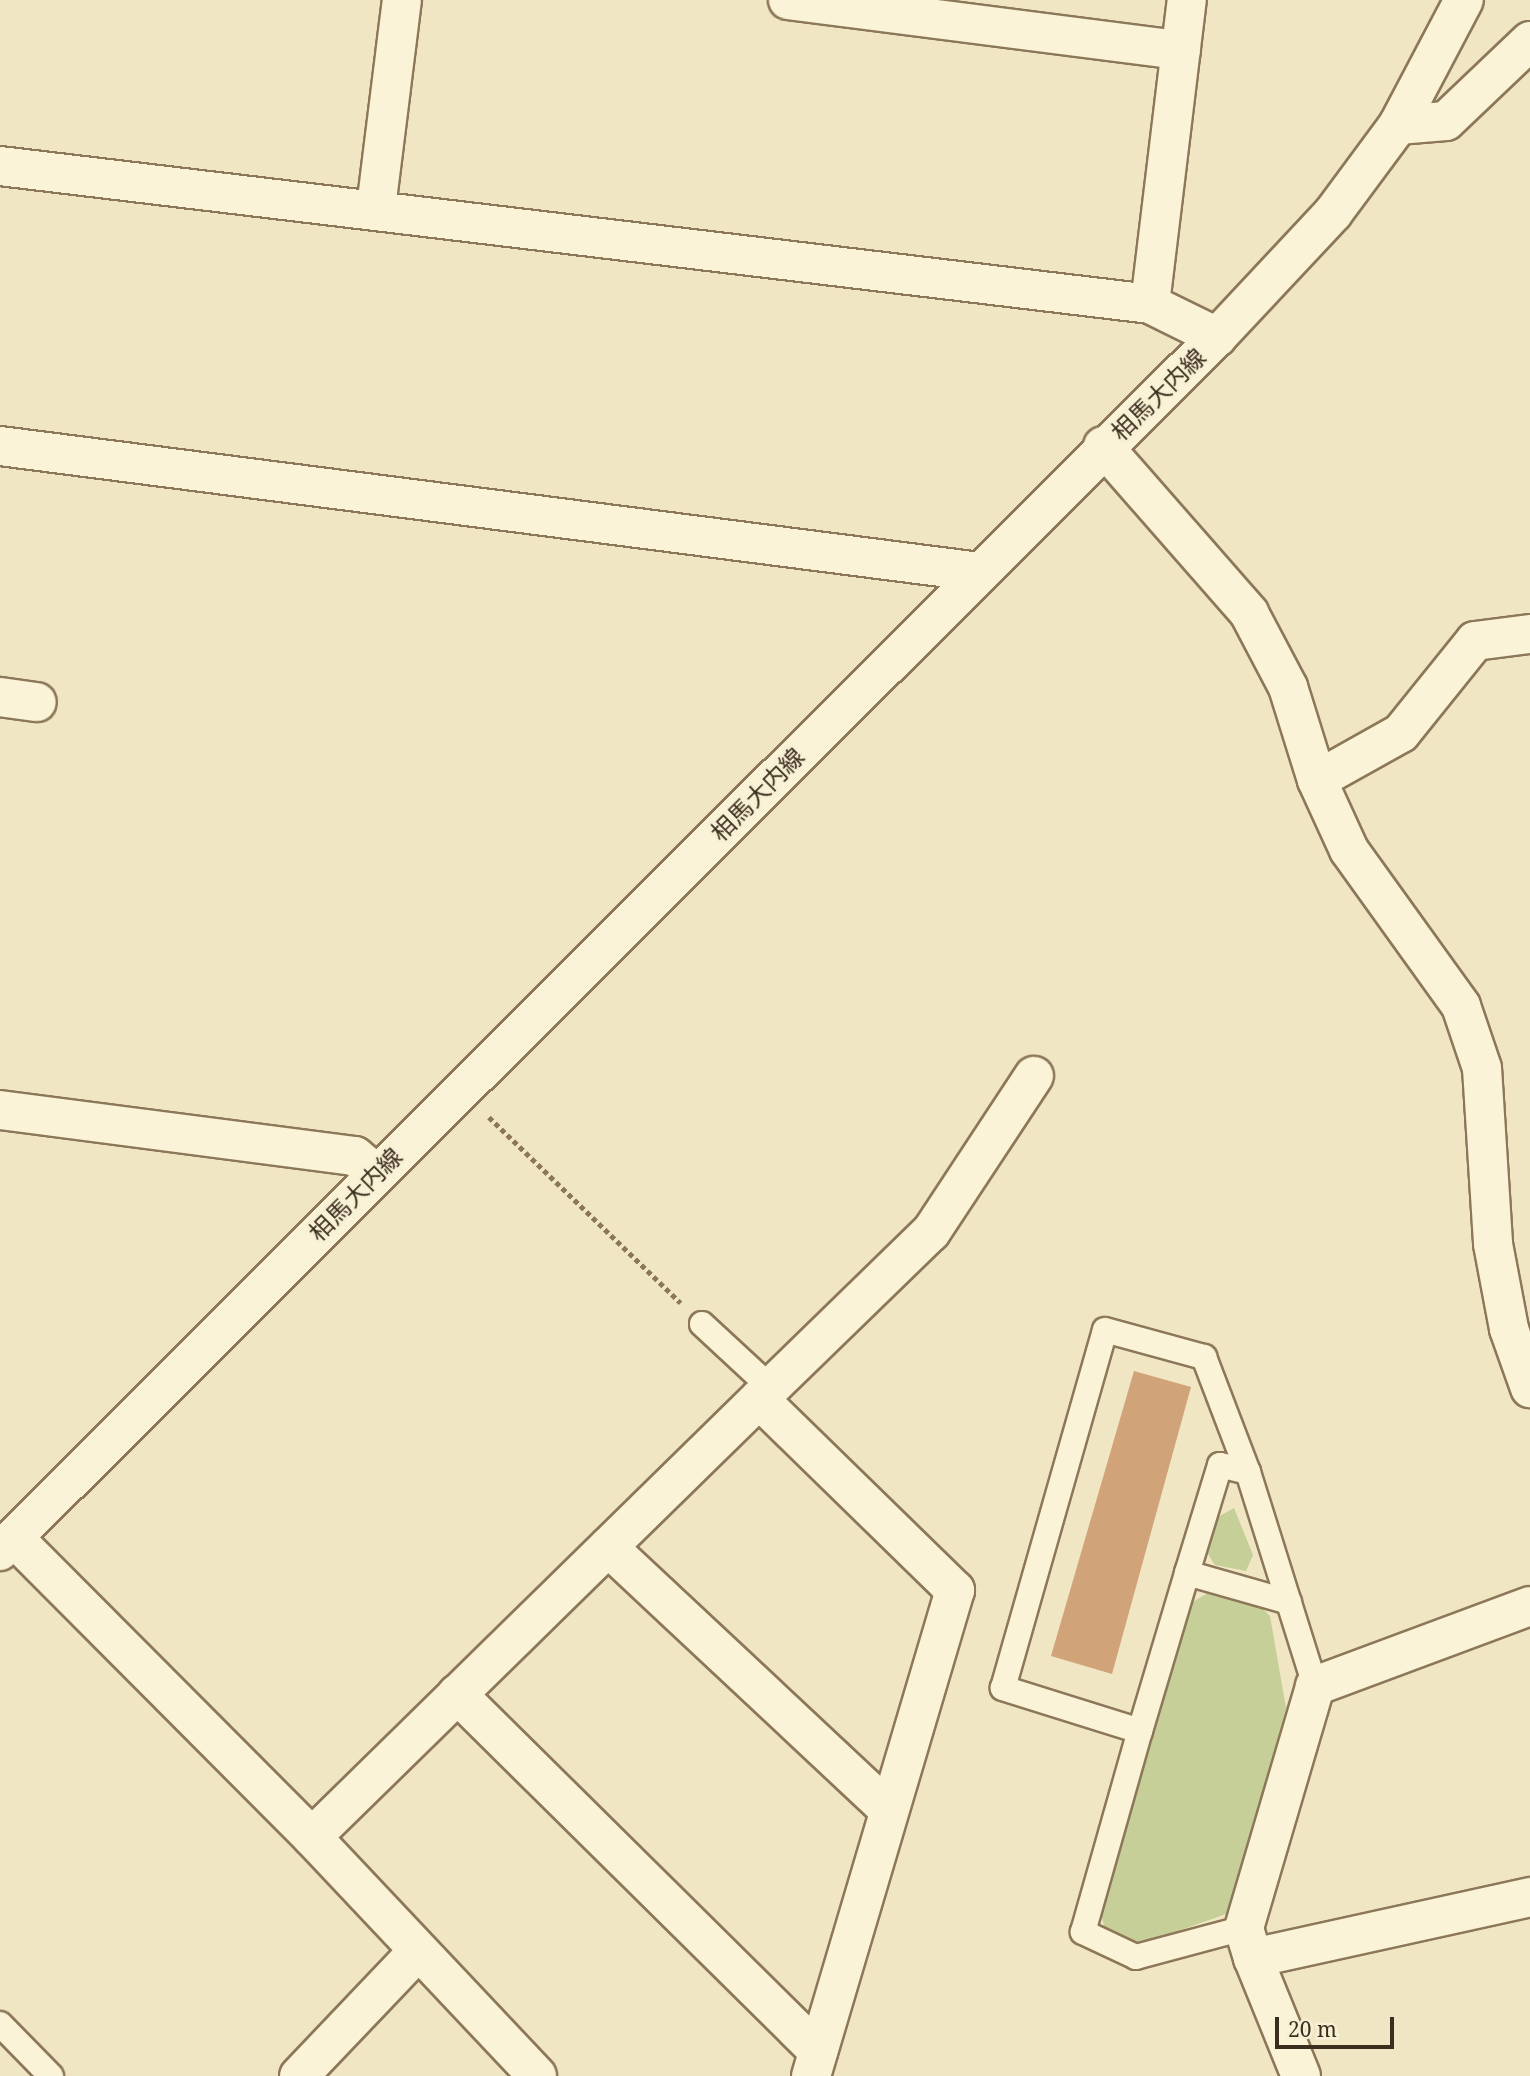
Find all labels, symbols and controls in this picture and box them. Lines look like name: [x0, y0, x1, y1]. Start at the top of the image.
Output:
street label: 相馬大内線: [1105, 342, 1211, 446]
street label: 相馬大内線: [704, 741, 810, 847]
street label: 相馬大内線: [302, 1141, 408, 1247]
scale bar: [1278, 2002, 1397, 2046]
text: 20 m: [1288, 2015, 1337, 2043]

